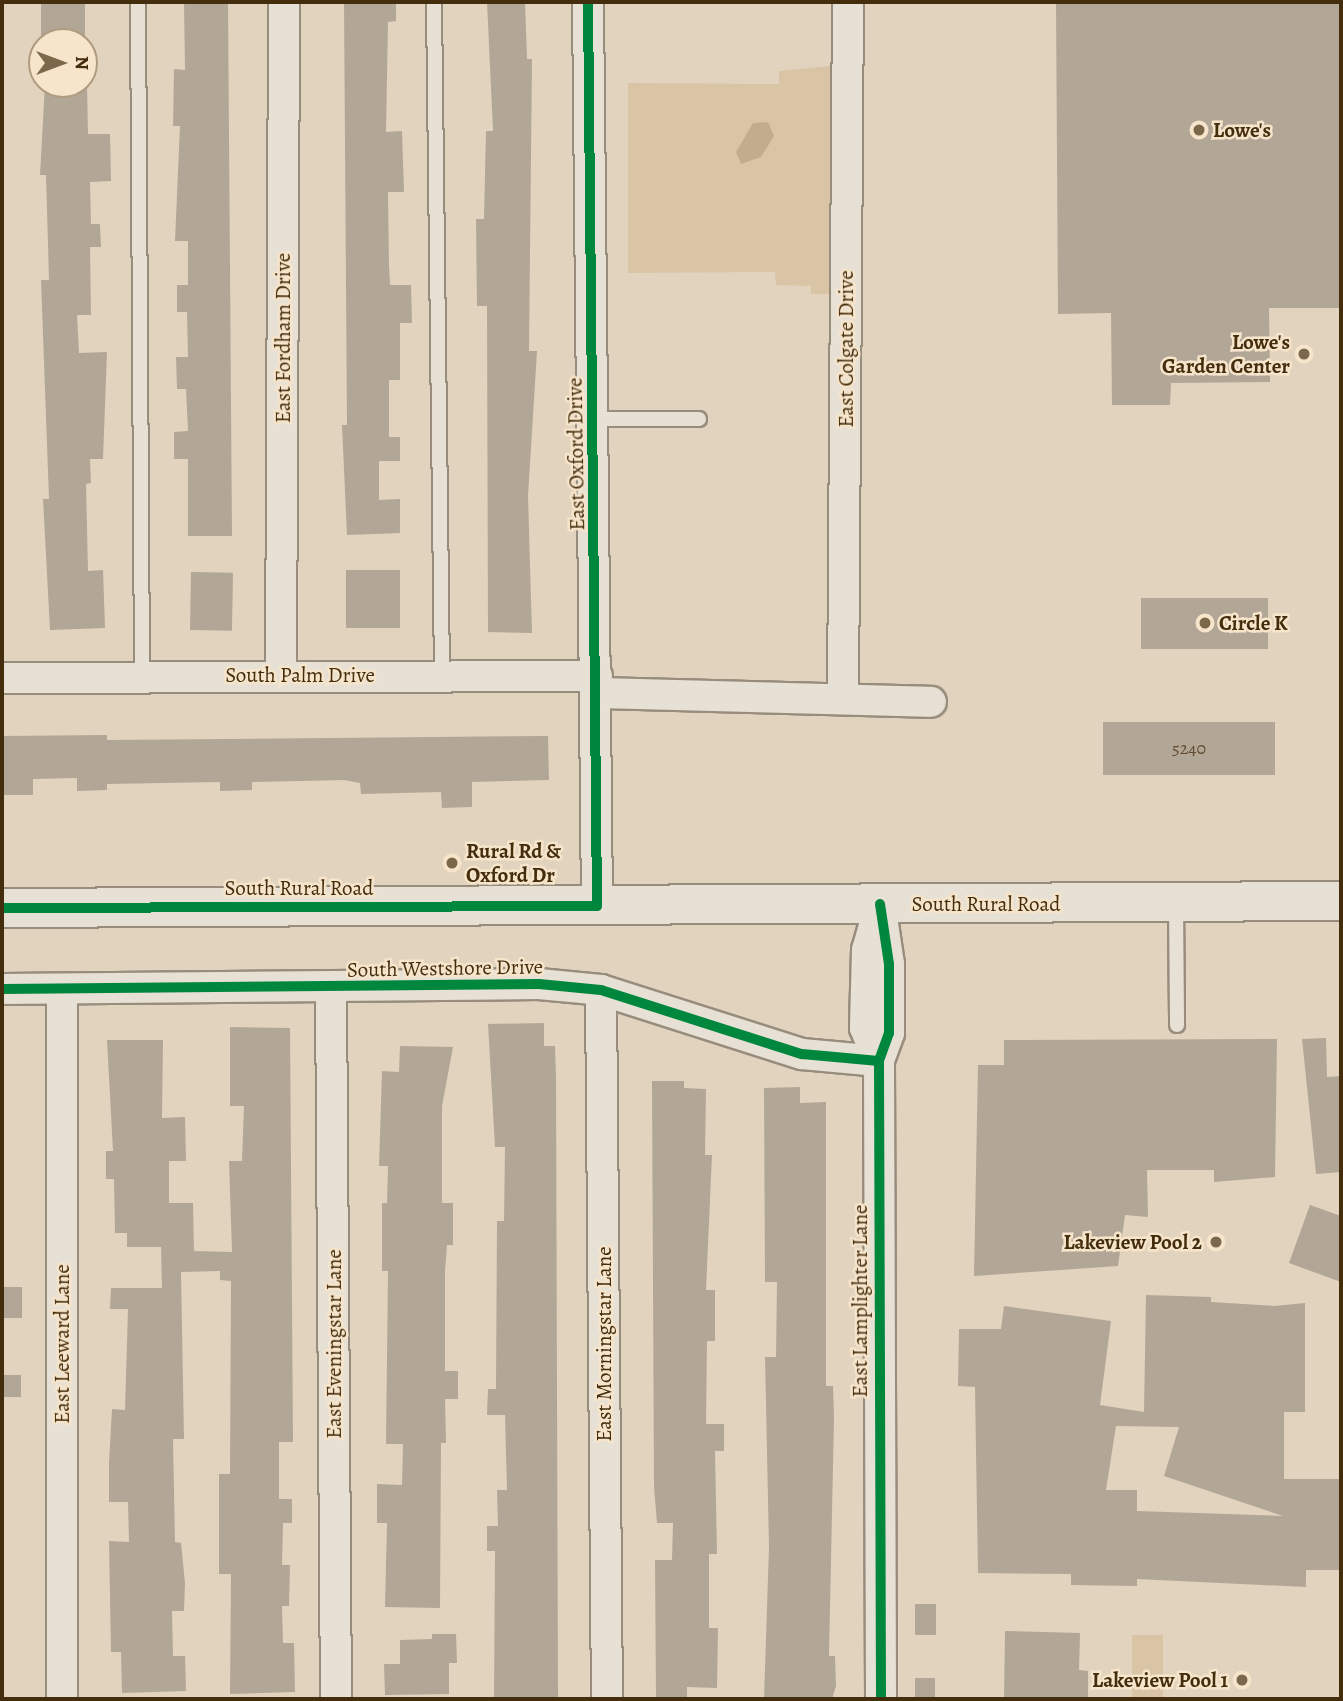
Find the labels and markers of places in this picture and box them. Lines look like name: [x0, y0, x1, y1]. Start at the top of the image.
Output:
place label: Lowe's: [1213, 117, 1271, 143]
marker: Lowe's: [1191, 122, 1207, 138]
place label: Lowe's Garden Center: [1162, 329, 1290, 379]
marker: Lowe's Garden Center: [1296, 346, 1312, 362]
place label: Circle K: [1219, 610, 1288, 636]
marker: Circle K: [1197, 615, 1213, 631]
place label: Rural Rd & Oxford Dr: [466, 838, 561, 888]
marker: Rural Rd & Oxford Dr: [444, 855, 460, 871]
place label: Lakeview Pool 2: [1063, 1229, 1202, 1255]
marker: Lakeview Pool 2: [1208, 1234, 1224, 1250]
place label: Lakeview Pool 1: [1092, 1667, 1228, 1693]
marker: Lakeview Pool 1: [1234, 1672, 1250, 1688]

